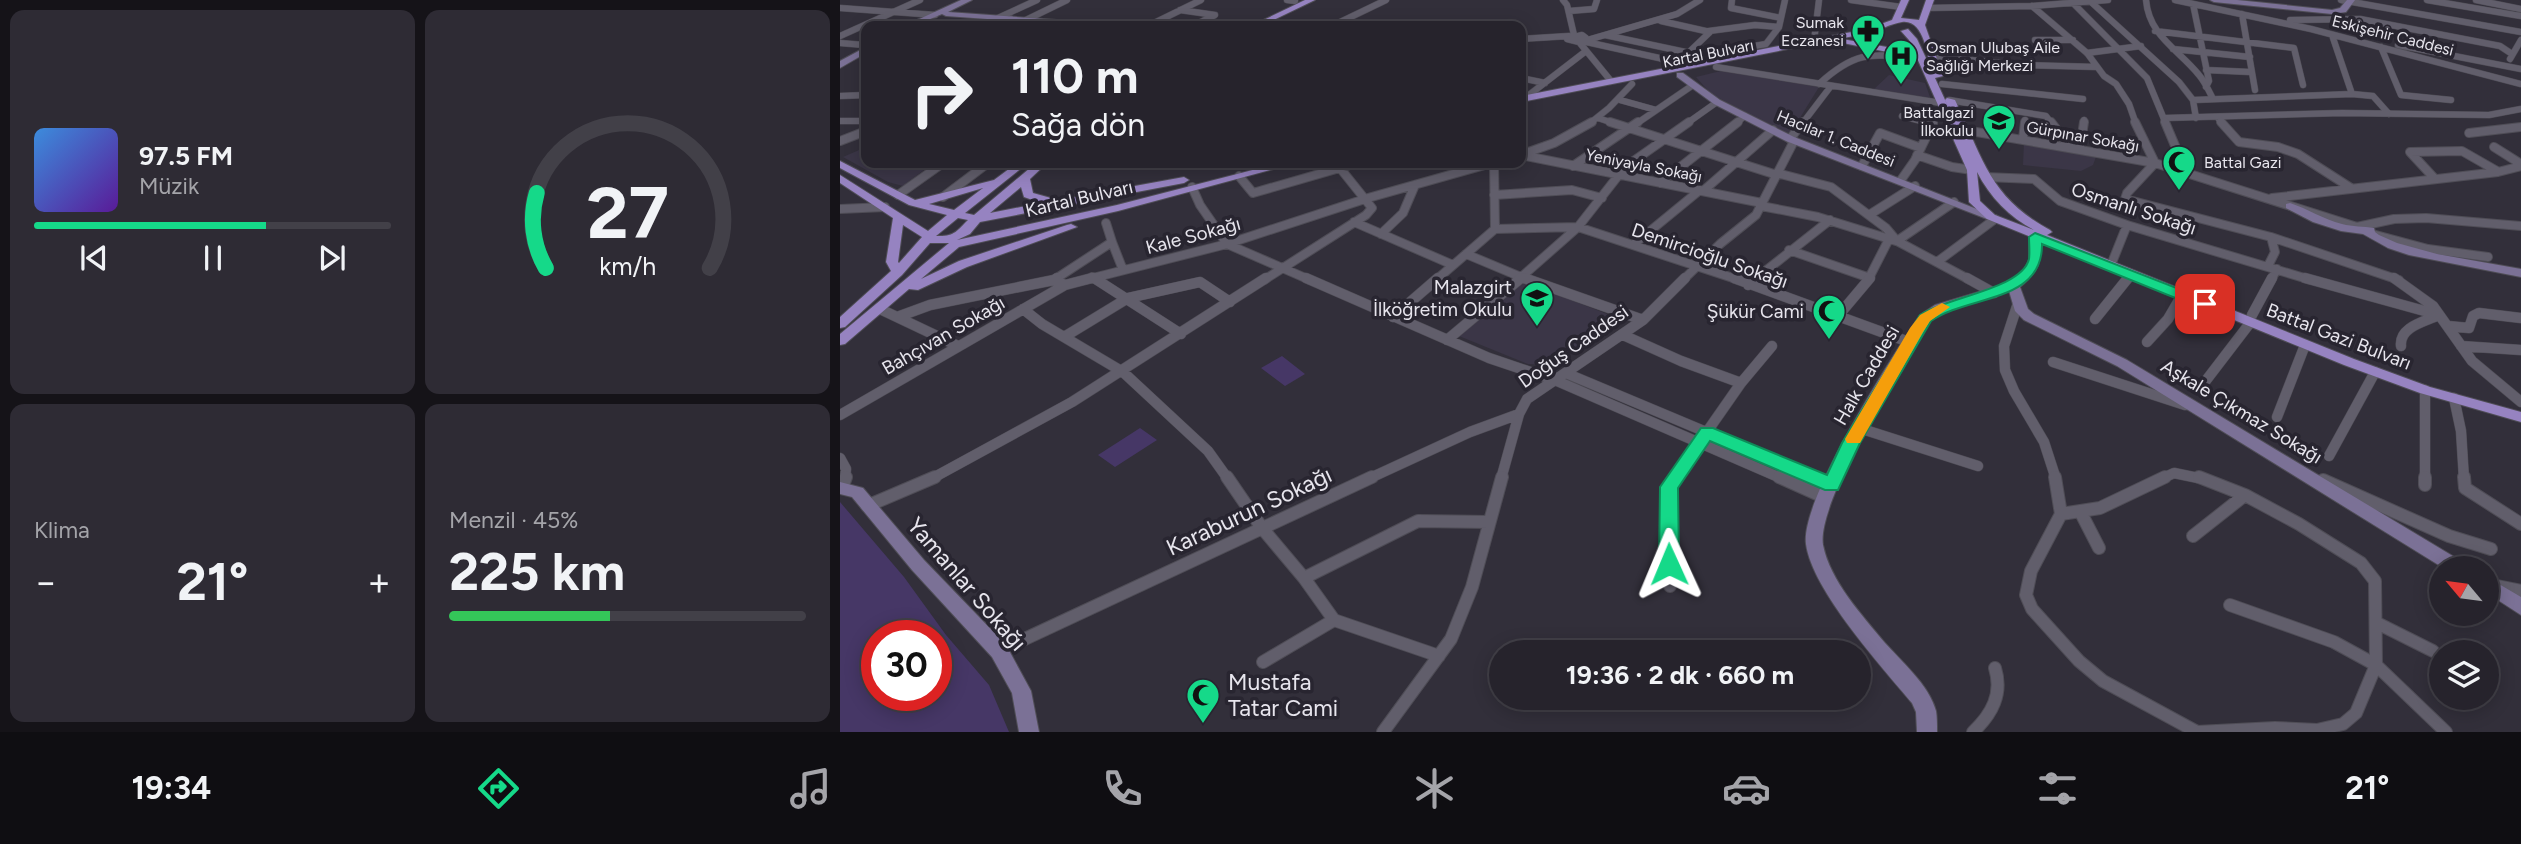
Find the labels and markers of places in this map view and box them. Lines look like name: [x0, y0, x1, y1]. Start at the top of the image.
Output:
pharmacy icon: Sumak Eczanesi: [1849, 12, 1887, 61]
place label: Sumak Eczanesi: [1781, 13, 1844, 50]
hospital icon: Osman Ulubaş Aile Sağlığı Merkezi: [1882, 37, 1920, 86]
place label: Osman Ulubaş Aile Sağlığı Merkezi: [1926, 38, 2060, 75]
school or university icon: Battalgazi İlkokulu: [1980, 102, 2018, 151]
place label: Battalgazi İlkokulu: [1903, 103, 1974, 140]
mosque icon: Battal Gazi: [2160, 143, 2198, 192]
place label: Battal Gazi: [2204, 153, 2282, 172]
pin: [2175, 274, 2235, 334]
place label: Malazgirt İlköğretim Okulu: [1373, 276, 1512, 321]
school or university icon: Malazgirt İlköğretim Okulu: [1518, 279, 1556, 328]
mosque icon: Şükür Cami: [1810, 292, 1848, 341]
place label: Şükür Cami: [1707, 300, 1804, 323]
place label: Mustafa Tatar Cami: [1228, 668, 1338, 722]
mosque icon: Mustafa Tatar Cami: [1184, 676, 1222, 725]

